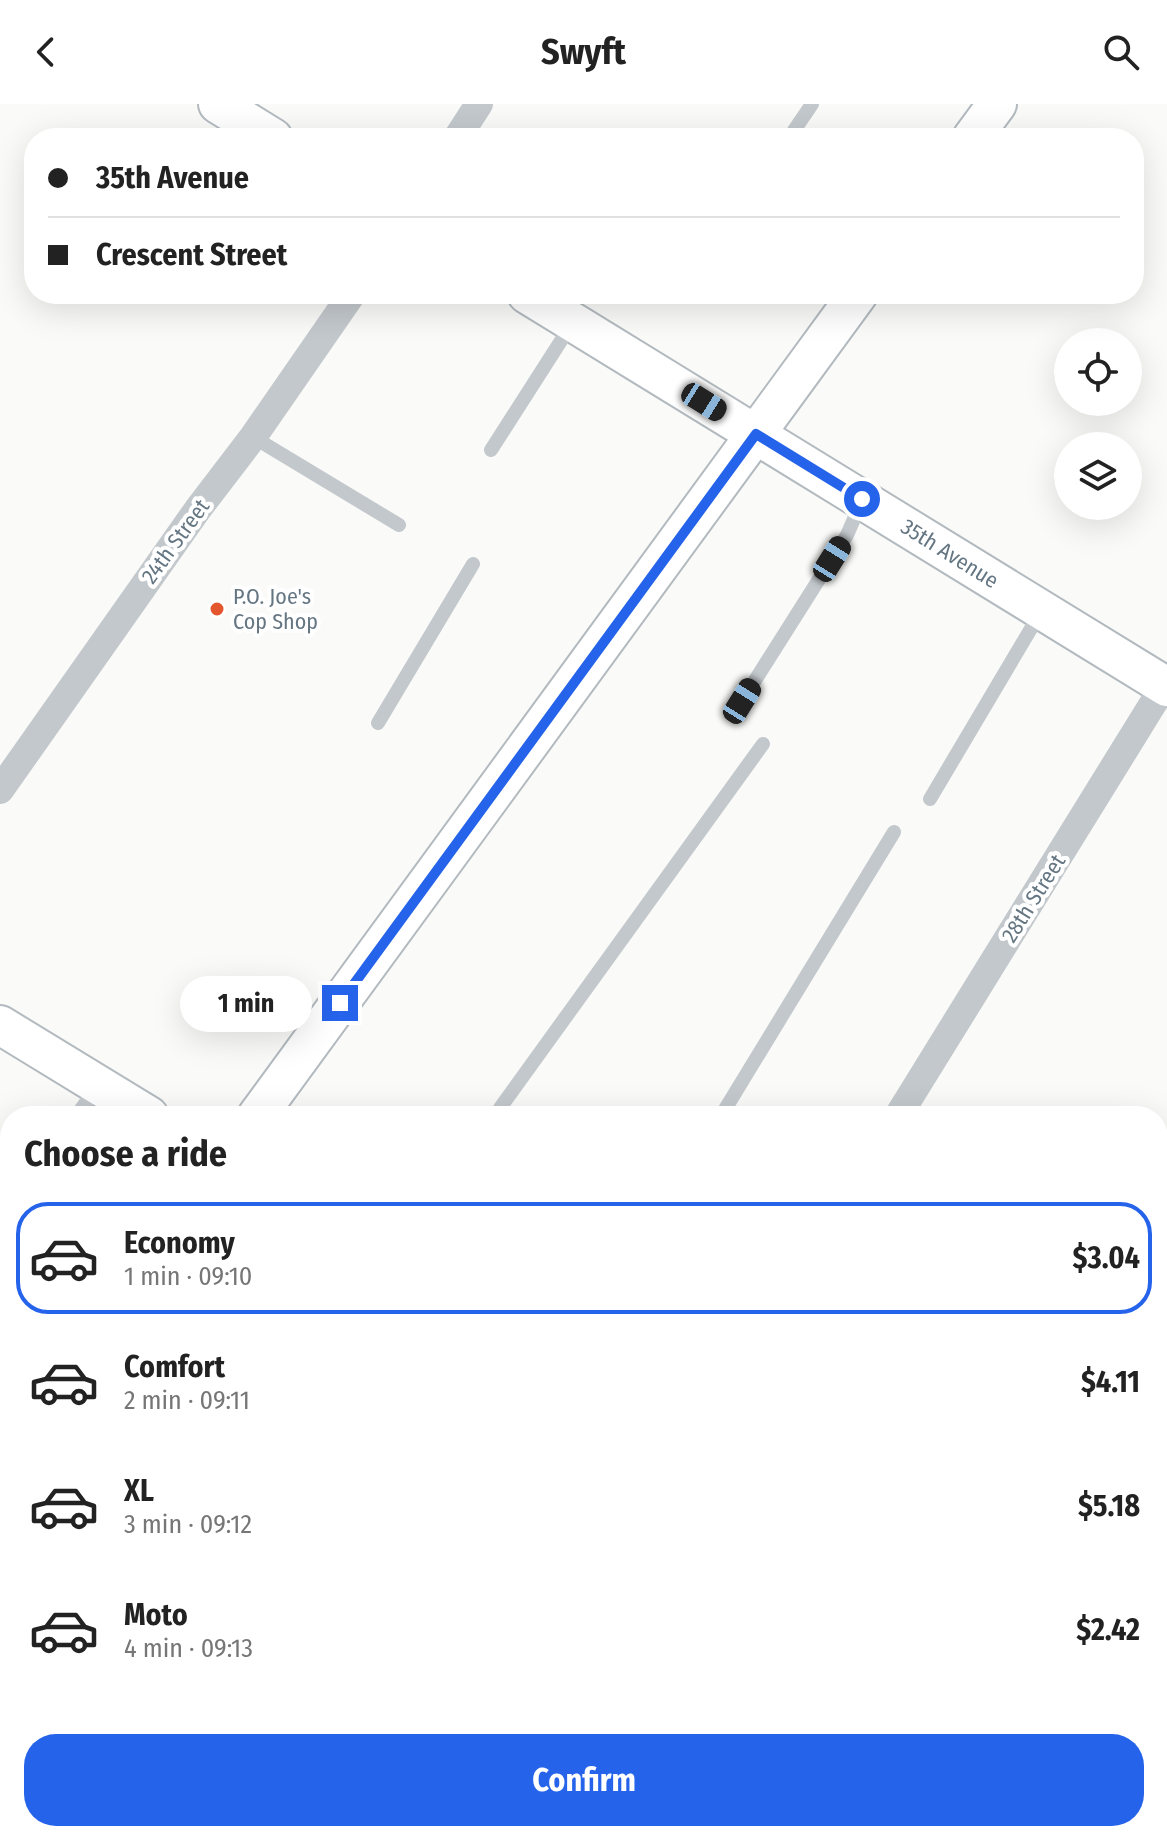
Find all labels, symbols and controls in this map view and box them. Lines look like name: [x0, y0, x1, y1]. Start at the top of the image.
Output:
icon: back: [24, 30, 68, 74]
text: Swyft: [541, 30, 626, 74]
icon: search: [1099, 30, 1143, 74]
text: 35th Avenue: [96, 160, 249, 196]
text: Crescent Street: [96, 237, 287, 273]
map controls: [1054, 328, 1142, 520]
button: locate: [1054, 328, 1142, 416]
car: [677, 379, 731, 425]
button: layers: [1054, 432, 1142, 520]
route start: [844, 481, 880, 517]
street label: 24th Street: [136, 493, 216, 589]
street label: 35th Avenue: [896, 513, 1004, 594]
car: [809, 532, 855, 586]
place label: P.O. Joe's Cop Shop: [233, 583, 318, 635]
marker: P.O. Joe's Cop Shop: [208, 600, 226, 618]
car: [719, 674, 765, 728]
street label: 28th Street: [996, 849, 1071, 947]
callout: 1 min: [180, 975, 312, 1031]
route end: [322, 985, 358, 1021]
text: 1 min: [218, 988, 274, 1019]
text: Choose a ride: [24, 1132, 227, 1176]
icon: car: [28, 1222, 100, 1294]
text: Economy: [124, 1225, 235, 1261]
text: $3.04: [1073, 1240, 1140, 1276]
text: 1 min · 09:10: [124, 1261, 252, 1292]
icon: car: [28, 1346, 100, 1418]
text: Comfort: [124, 1349, 225, 1385]
text: $4.11: [1081, 1364, 1140, 1400]
text: 2 min · 09:11: [124, 1385, 250, 1416]
icon: car: [28, 1470, 100, 1542]
text: XL: [124, 1473, 154, 1509]
text: $5.18: [1078, 1488, 1140, 1524]
text: 3 min · 09:12: [124, 1509, 252, 1540]
icon: car: [28, 1594, 100, 1666]
text: Moto: [124, 1597, 188, 1633]
text: $2.42: [1076, 1612, 1140, 1648]
text: 4 min · 09:13: [124, 1633, 253, 1664]
button: Confirm: [24, 1734, 1144, 1826]

